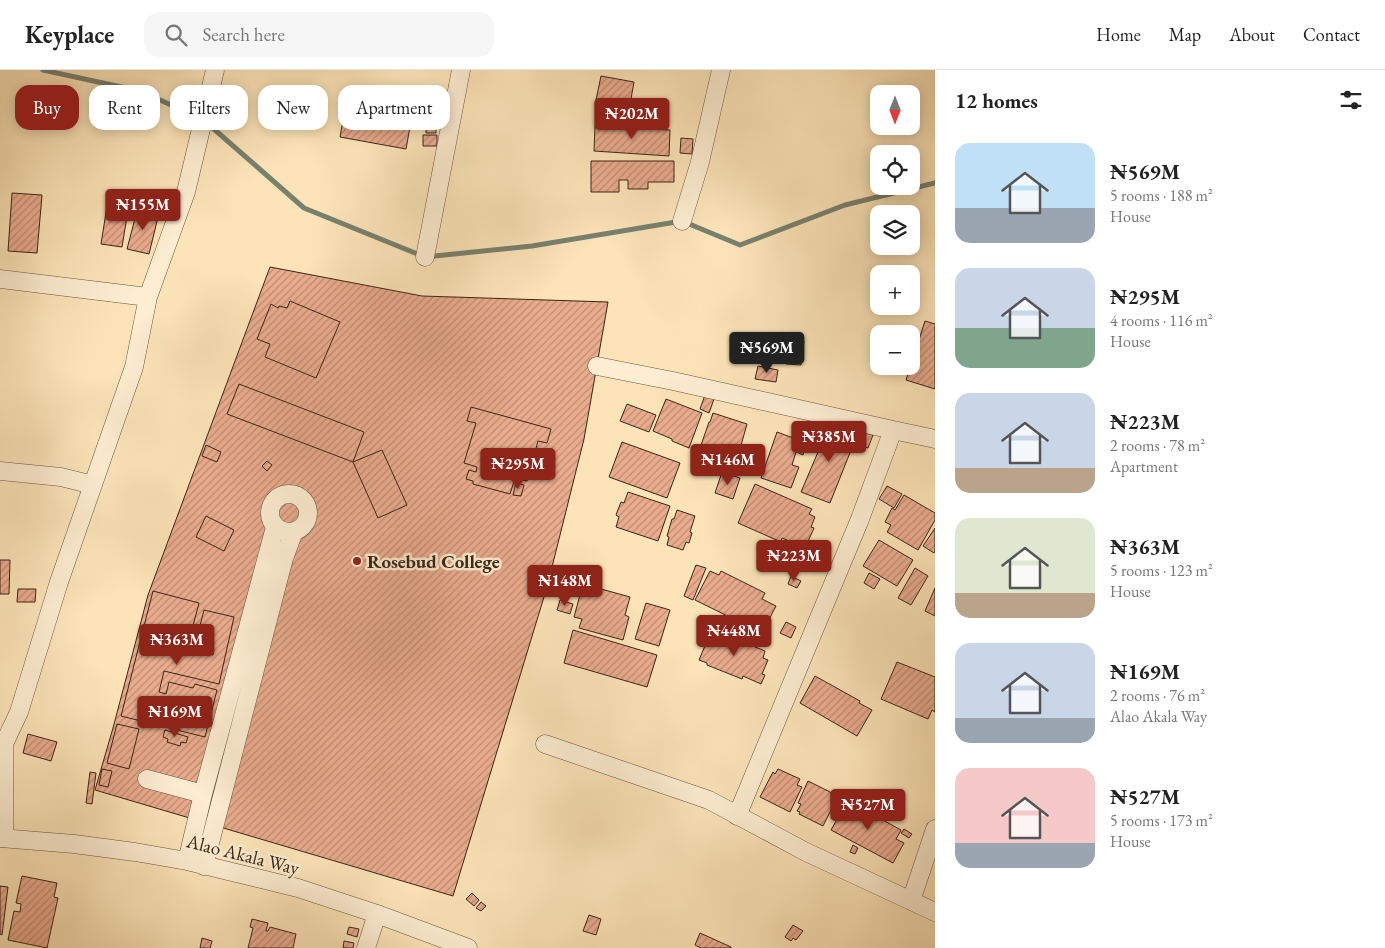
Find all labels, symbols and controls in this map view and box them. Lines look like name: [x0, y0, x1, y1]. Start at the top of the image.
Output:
search box: [144, 12, 494, 57]
text: Keyplace: [25, 19, 114, 50]
icon: search: [162, 21, 190, 49]
text: Search here: [202, 22, 285, 47]
text: Home: [1096, 23, 1141, 46]
text: Map: [1169, 23, 1201, 46]
text: About: [1229, 23, 1275, 46]
text: Contact: [1303, 23, 1360, 46]
chip: Buy: [15, 85, 79, 130]
chip: Rent: [89, 85, 160, 130]
chip: Filters: [170, 85, 248, 130]
chip: New: [258, 85, 328, 130]
chip: Apartment: [338, 85, 450, 130]
north arrow: [870, 85, 920, 135]
map controls: [870, 85, 920, 375]
icon: filters: [1337, 86, 1365, 114]
text: 12 homes: [955, 87, 1038, 114]
pin: ₦202M: [597, 98, 667, 140]
text: ₦202M: [605, 103, 659, 124]
button: locate: [870, 145, 920, 195]
text: ₦569M: [1110, 158, 1180, 185]
icon: home: [995, 163, 1055, 223]
text: 5 rooms · 188 m²: [1110, 185, 1213, 206]
pin: ₦155M: [108, 189, 178, 231]
text: ₦155M: [116, 194, 170, 215]
button: layers: [870, 205, 920, 255]
text: House: [1110, 206, 1151, 227]
button: +: [870, 265, 920, 315]
text: ₦295M: [1110, 283, 1180, 310]
icon: home: [995, 288, 1055, 348]
text: 4 rooms · 116 m²: [1110, 310, 1213, 331]
button: −: [870, 325, 920, 375]
text: House: [1110, 331, 1151, 352]
pin: ₦569M: [732, 332, 802, 374]
text: ₦569M: [740, 337, 794, 358]
text: ₦223M: [1110, 408, 1180, 435]
icon: home: [995, 413, 1055, 473]
pin: ₦385M: [794, 420, 864, 463]
text: ₦385M: [802, 426, 856, 447]
text: 2 rooms · 78 m²: [1110, 435, 1205, 456]
pin: ₦146M: [693, 444, 763, 486]
pin: ₦295M: [483, 448, 553, 490]
text: ₦146M: [701, 449, 755, 470]
text: ₦295M: [491, 453, 545, 474]
text: Apartment: [1110, 456, 1178, 477]
text: ₦363M: [1110, 533, 1180, 560]
icon: home: [995, 538, 1055, 598]
pin: ₦223M: [759, 540, 829, 582]
text: ₦223M: [767, 545, 821, 566]
place label: Rosebud College: [367, 549, 500, 574]
marker: Rosebud College: [351, 555, 363, 567]
text: 5 rooms · 123 m²: [1110, 560, 1213, 581]
pin: ₦148M: [530, 564, 600, 607]
text: ₦148M: [538, 570, 592, 591]
text: House: [1110, 581, 1151, 602]
pin: ₦448M: [699, 614, 769, 657]
text: ₦448M: [707, 620, 761, 641]
pin: ₦363M: [142, 624, 212, 666]
text: ₦363M: [150, 629, 204, 650]
text: ₦169M: [1110, 658, 1180, 685]
icon: home: [995, 663, 1055, 723]
text: 2 rooms · 76 m²: [1110, 685, 1205, 706]
pin: ₦169M: [140, 696, 210, 738]
text: ₦169M: [148, 701, 202, 722]
text: Alao Akala Way: [1110, 706, 1207, 727]
text: ₦527M: [1110, 783, 1180, 810]
pin: ₦527M: [833, 788, 903, 831]
icon: home: [995, 788, 1055, 848]
text: ₦527M: [841, 794, 895, 815]
text: 5 rooms · 173 m²: [1110, 810, 1213, 831]
street label: Alao Akala Way: [183, 828, 302, 881]
text: House: [1110, 831, 1151, 852]

